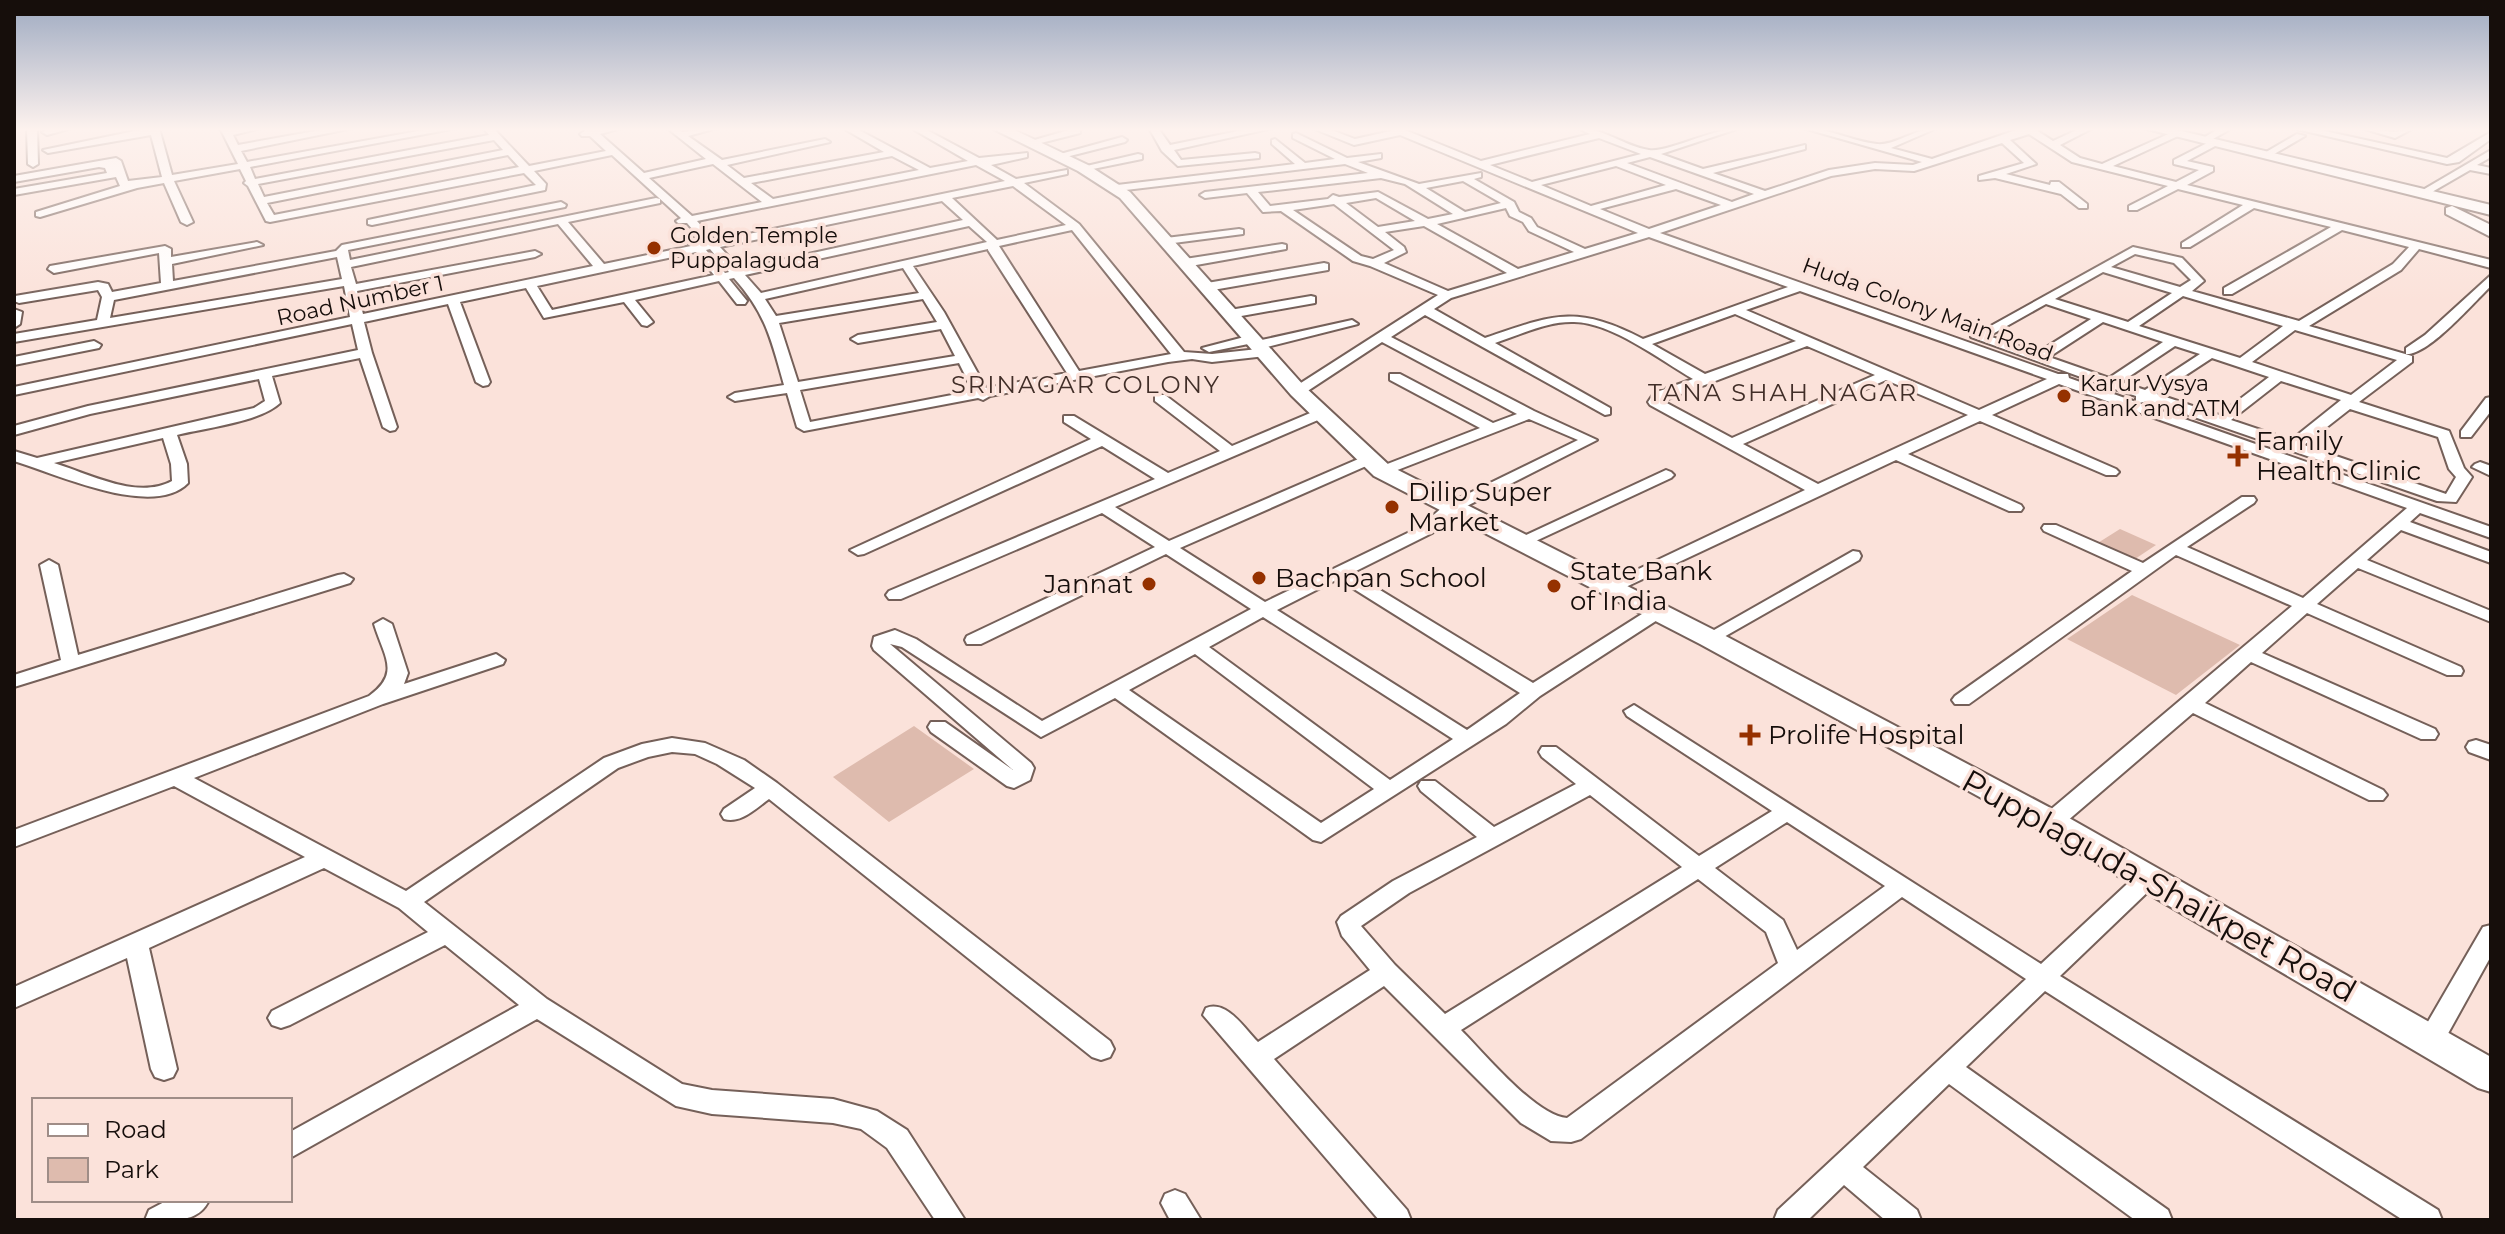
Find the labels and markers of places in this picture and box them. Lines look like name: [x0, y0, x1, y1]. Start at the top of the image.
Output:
place label: Golden Temple Puppalaguda: [670, 222, 838, 274]
marker: Golden Temple Puppalaguda: [645, 239, 663, 257]
place label: Karur Vysya Bank and ATM: [2080, 370, 2241, 422]
marker: Karur Vysya Bank and ATM: [2055, 387, 2073, 405]
place label: Family Health Clinic: [2256, 425, 2421, 487]
marker: Family Health Clinic: [2227, 445, 2249, 467]
place label: Dilip Super Market: [1408, 476, 1552, 538]
marker: Dilip Super Market: [1383, 498, 1401, 516]
place label: State Bank of India: [1570, 555, 1712, 617]
place label: Bachpan School: [1275, 562, 1487, 594]
place label: Jannat: [1043, 568, 1133, 600]
marker: Bachpan School: [1250, 569, 1268, 587]
marker: Jannat: [1140, 575, 1158, 593]
marker: State Bank of India: [1545, 577, 1563, 595]
place label: Prolife Hospital: [1768, 719, 1964, 751]
marker: Prolife Hospital: [1739, 724, 1761, 746]

